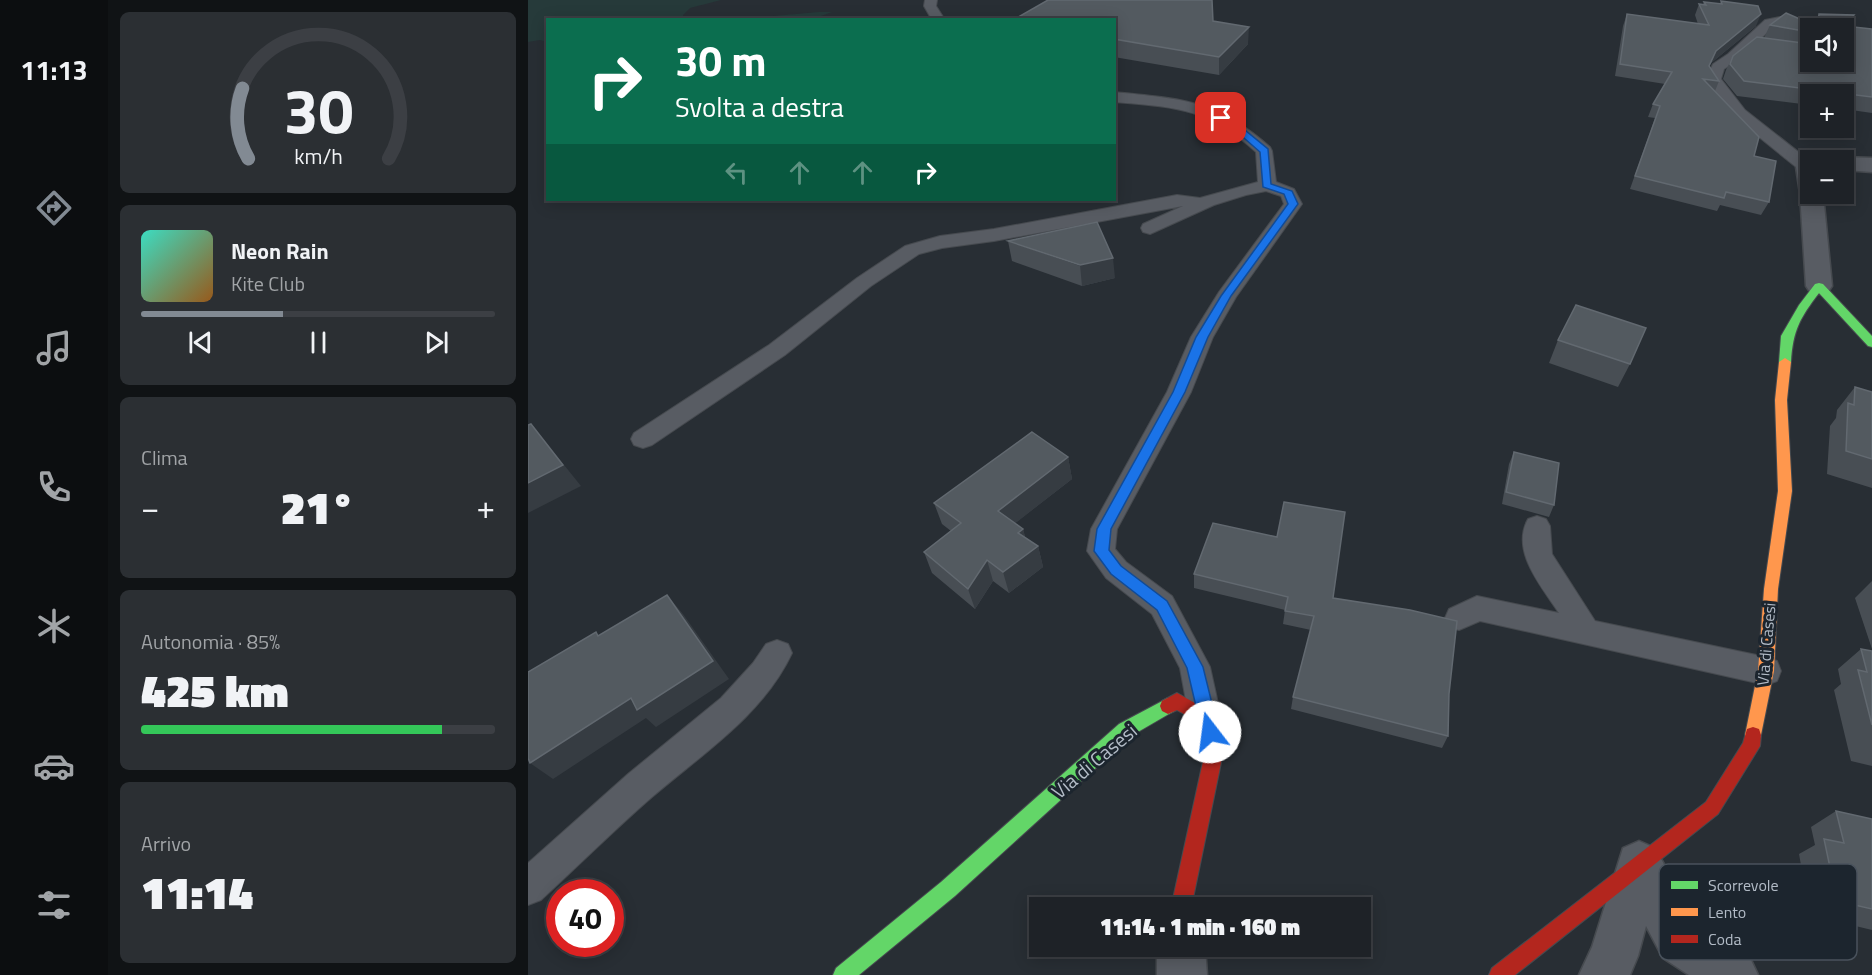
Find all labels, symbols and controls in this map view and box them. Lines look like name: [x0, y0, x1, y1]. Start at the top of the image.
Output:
map controls: [1800, 18, 1854, 204]
button: sound: [1800, 18, 1854, 72]
text: 30 m: [675, 28, 767, 92]
icon: right: [576, 42, 654, 120]
text: 11:13: [20, 49, 88, 90]
text: 30: [283, 62, 353, 157]
button: +: [1800, 84, 1854, 138]
text: Svolta a destra: [675, 86, 844, 127]
pin: [1195, 92, 1246, 143]
icon: arrive: [1204, 101, 1237, 134]
text: km/h: [294, 141, 342, 173]
button: −: [1800, 150, 1854, 204]
icon: left: [720, 156, 753, 189]
icon: ahead: [783, 156, 816, 189]
icon: ahead: [846, 156, 879, 189]
icon: right: [909, 156, 942, 189]
icon: directions: [33, 187, 75, 229]
text: Neon Rain: [231, 234, 329, 268]
text: Kite Club: [231, 268, 305, 299]
icon: previous: [184, 326, 217, 359]
icon: pause: [302, 326, 335, 359]
icon: next: [420, 326, 453, 359]
icon: music: [33, 327, 75, 369]
text: Clima: [141, 442, 188, 473]
icon: phone: [33, 466, 75, 508]
text: 21°: [281, 473, 355, 541]
text: −: [141, 482, 159, 532]
text: +: [477, 482, 495, 532]
street label: Via di Casesi: [1750, 602, 1782, 686]
icon: climate: [33, 605, 75, 647]
text: Autonomia · 85%: [141, 626, 280, 657]
text: 425 km: [141, 656, 289, 724]
position arrow: [1178, 700, 1242, 764]
street label: Via di Casesi: [1044, 716, 1144, 806]
icon: car: [33, 745, 75, 787]
text: Arrivo: [141, 828, 191, 859]
text: 11:14: [141, 858, 253, 926]
legend: [1659, 864, 1857, 960]
text: Scorrevole: [1708, 873, 1779, 897]
speed limit sign: 40: [546, 879, 624, 957]
icon: filters: [33, 884, 75, 926]
text: Lento: [1708, 900, 1746, 924]
text: 11:14 · 1 min · 160 m: [1100, 910, 1300, 944]
text: Coda: [1708, 927, 1741, 951]

